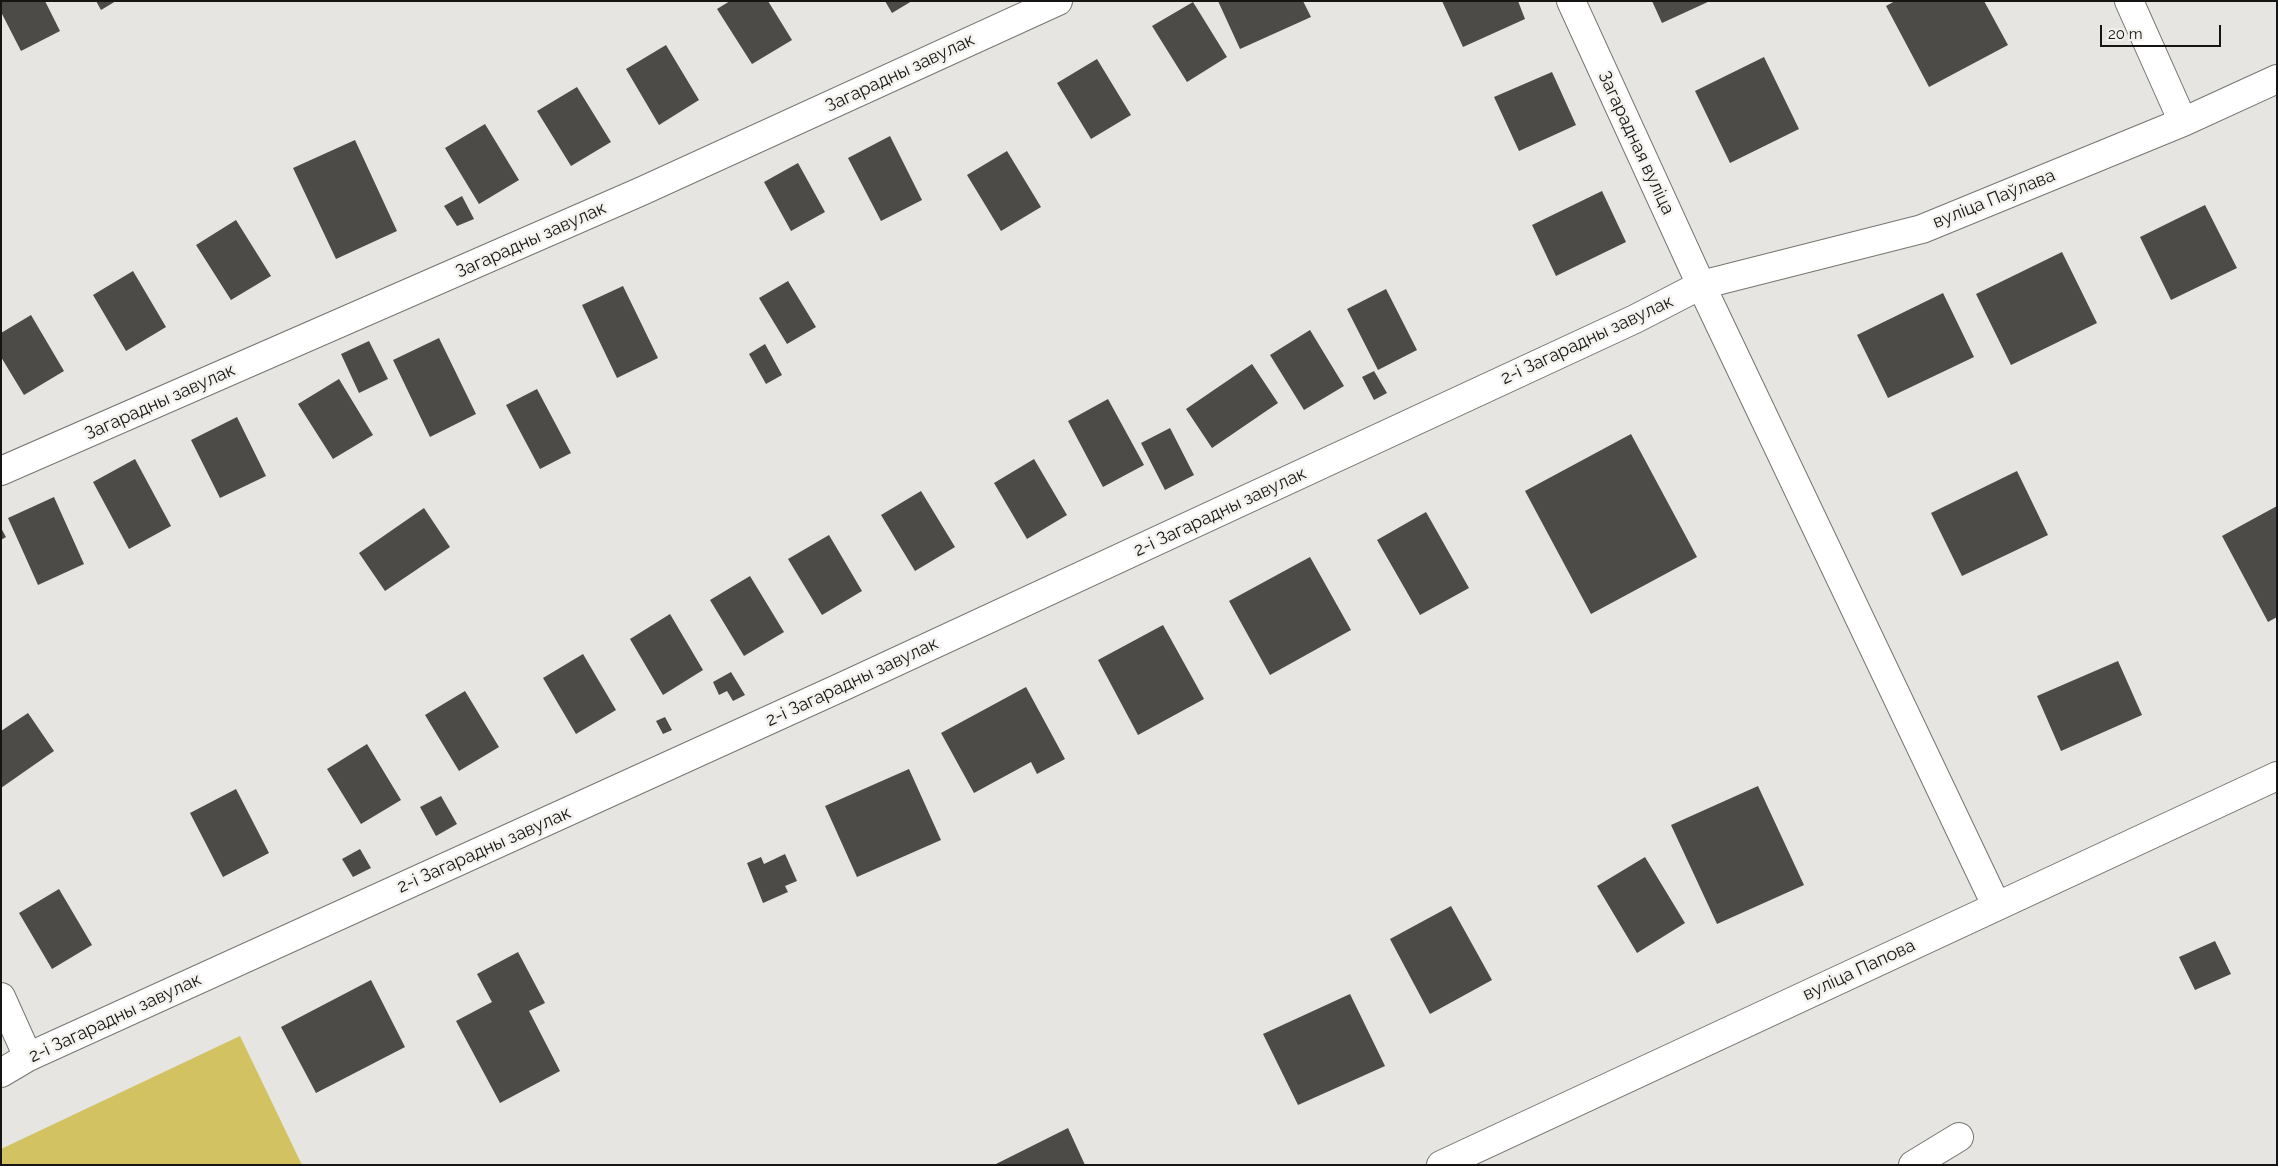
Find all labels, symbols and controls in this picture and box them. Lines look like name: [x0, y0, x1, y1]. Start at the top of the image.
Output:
scale bar: [2103, 15, 2224, 47]
text: 20 m: [2108, 25, 2143, 43]
street label: Загарадны завулак: [822, 29, 978, 117]
street label: Загарадная вуліца: [1593, 68, 1679, 218]
street label: вуліца Паўлава: [1930, 165, 2058, 233]
street label: Загарадны завулак: [452, 197, 610, 283]
street label: 2-і Загарадны завулак: [1497, 291, 1677, 389]
street label: Загарадны завулак: [81, 359, 239, 445]
street label: 2-і Загарадны завулак: [1130, 463, 1310, 561]
street label: 2-і Загарадны завулак: [762, 633, 942, 731]
street label: 2-і Загарадны завулак: [394, 802, 574, 898]
street label: вуліца Папова: [1799, 935, 1919, 1005]
street label: 2-і Загарадны завулак: [25, 969, 205, 1067]

